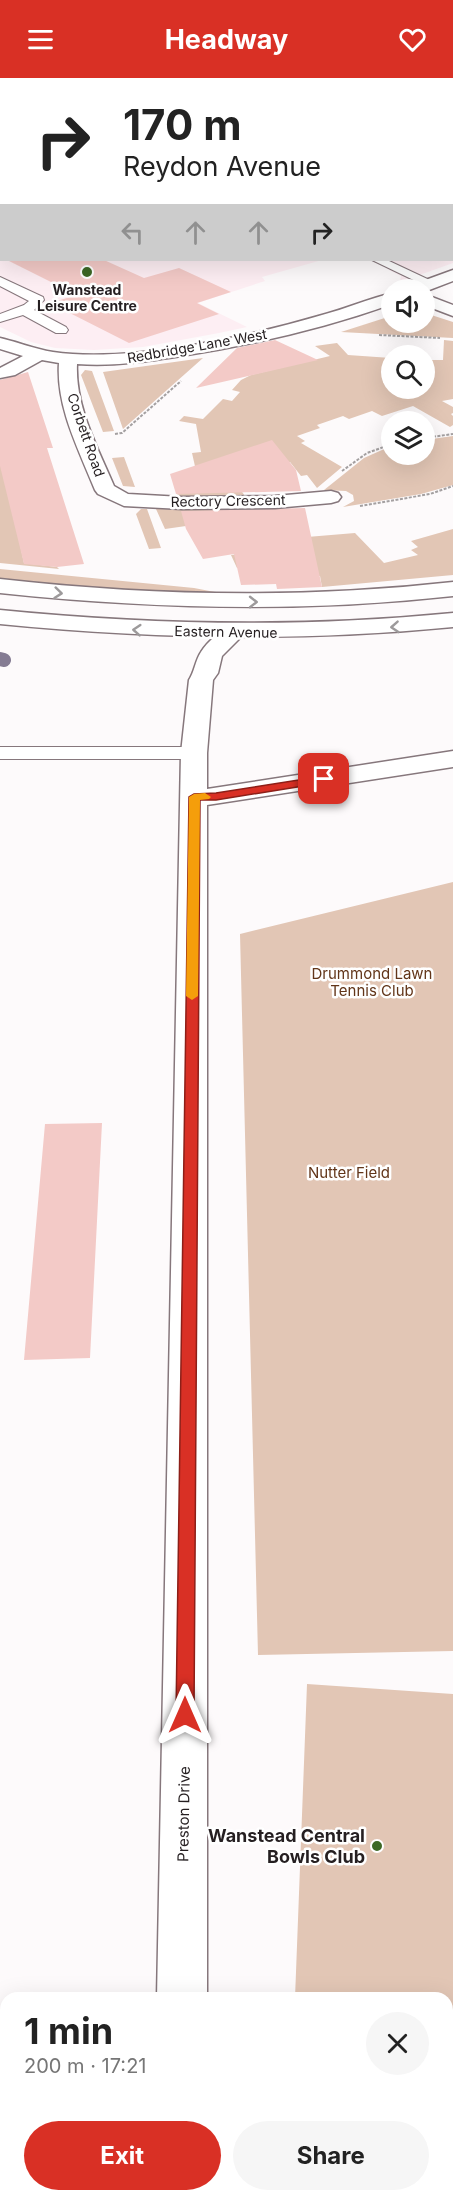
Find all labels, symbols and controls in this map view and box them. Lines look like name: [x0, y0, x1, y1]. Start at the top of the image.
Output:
icon: menu: [24, 23, 57, 56]
text: Headway: [165, 23, 288, 56]
icon: heart: [396, 23, 429, 56]
text: 170 m: [123, 99, 241, 150]
icon: right: [24, 102, 102, 180]
text: Reydon Avenue: [123, 150, 321, 183]
icon: left: [116, 216, 149, 249]
icon: ahead: [179, 216, 212, 249]
icon: ahead: [242, 216, 275, 249]
icon: right: [305, 216, 338, 249]
marker: Wanstead Leisure Centre: [80, 265, 94, 279]
map controls: [381, 279, 435, 465]
button: sound: [381, 279, 435, 333]
place label: Wanstead Leisure Centre: [37, 281, 137, 314]
street label: Redbridge Lane West: [126, 325, 269, 366]
button: search: [381, 345, 435, 399]
street label: Corbett Road: [64, 391, 109, 479]
button: layers: [381, 411, 435, 465]
street label: Rectory Crescent: [170, 491, 286, 510]
one-way arrow: [54, 586, 63, 599]
one-way arrow: [248, 596, 257, 608]
one-way arrow: [390, 620, 399, 633]
street label: Eastern Avenue: [174, 622, 278, 641]
one-way arrow: [133, 623, 142, 636]
pin: [298, 753, 349, 804]
icon: arrive: [307, 762, 340, 795]
park label: Drummond Lawn Tennis Club: [312, 964, 432, 1000]
park label: Nutter Field: [308, 1163, 390, 1182]
position arrow: [153, 1683, 217, 1747]
street label: Preston Drive: [173, 1766, 194, 1862]
place label: Wanstead Central Bowls Club: [208, 1825, 365, 1867]
marker: Wanstead Central Bowls Club: [370, 1839, 384, 1853]
text: 1 min: [24, 2009, 113, 2053]
button: close: [366, 2012, 429, 2075]
text: 200 m · 17:21: [24, 2054, 146, 2078]
button: Exit: [24, 2121, 221, 2190]
button: Share: [233, 2121, 429, 2190]

